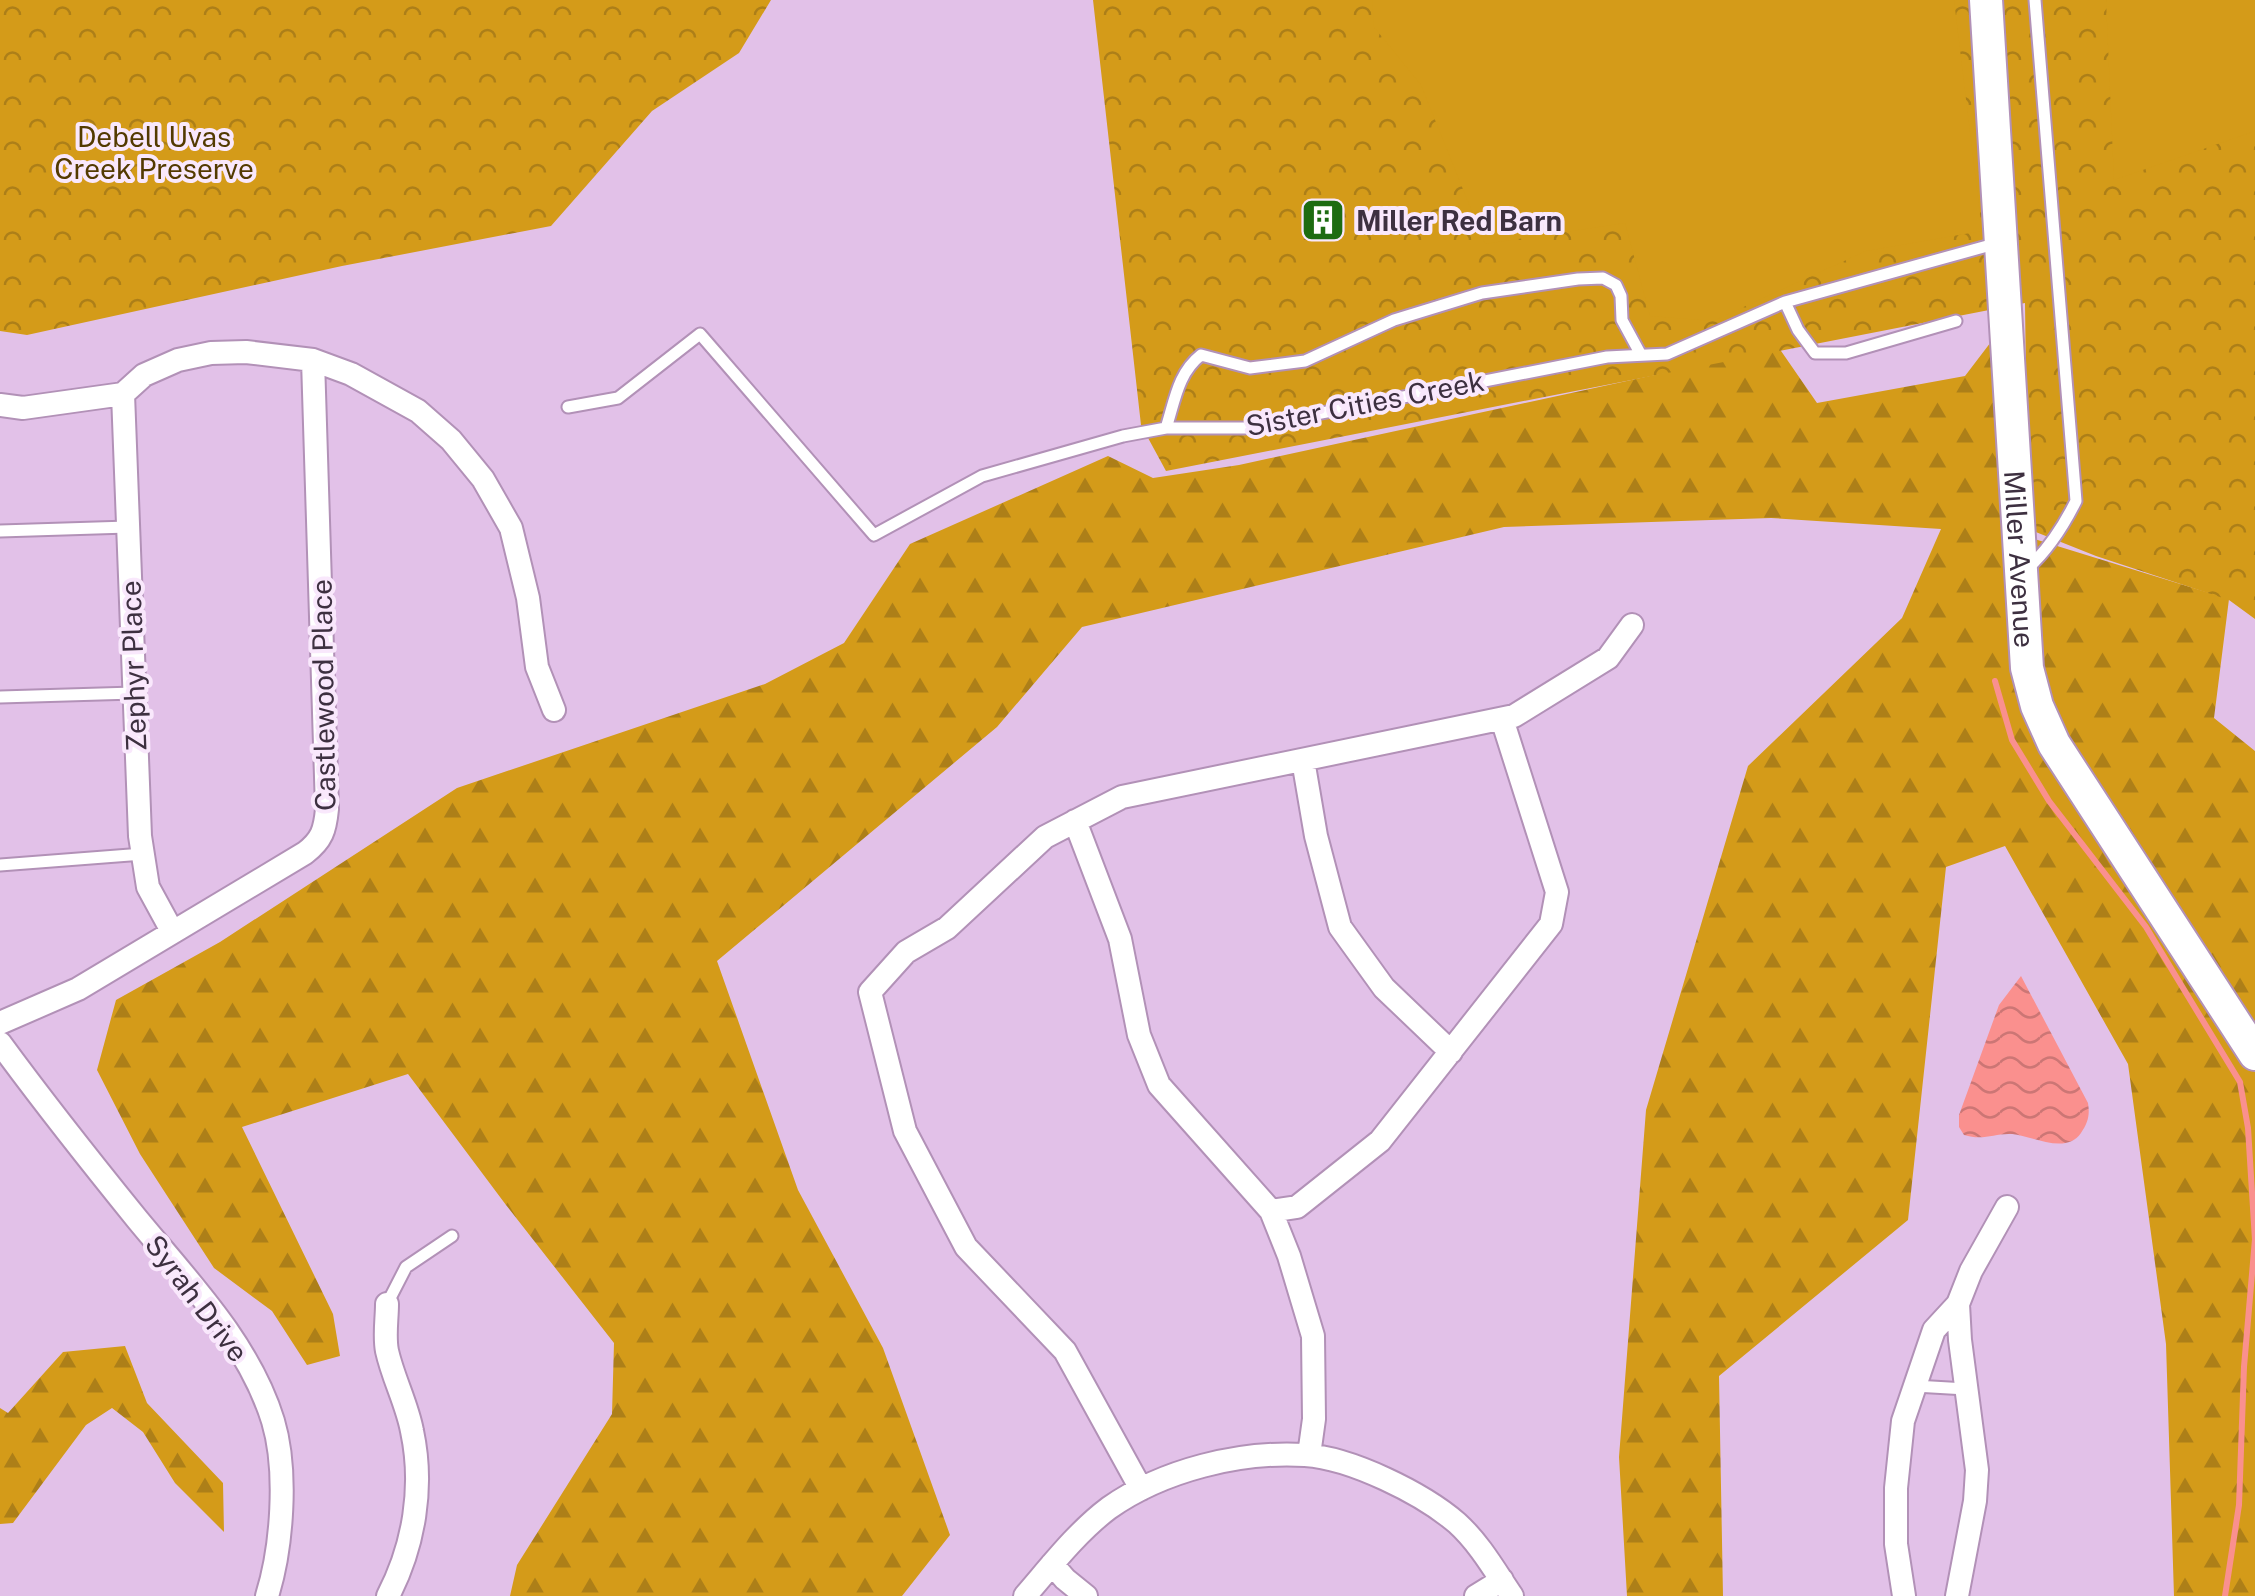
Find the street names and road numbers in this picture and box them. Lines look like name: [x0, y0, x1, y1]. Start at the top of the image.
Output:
street label: Sister Cities Creek: [1243, 364, 1487, 442]
street label: Miller Avenue: [1998, 469, 2042, 649]
street label: Castlewood Place: [304, 579, 342, 811]
street label: Zephyr Place: [114, 580, 152, 752]
street label: Syrah Drive: [139, 1228, 255, 1368]

